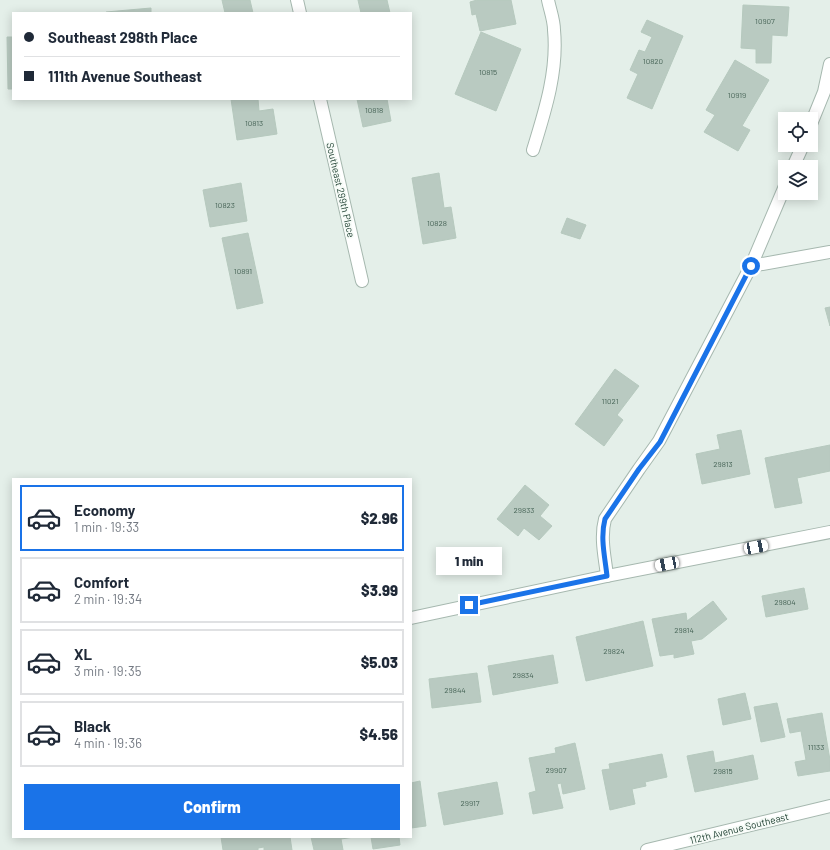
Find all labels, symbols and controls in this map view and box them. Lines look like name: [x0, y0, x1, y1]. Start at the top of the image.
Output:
house number: 10907: [755, 16, 775, 26]
text: Southeast 298th Place: [48, 28, 198, 46]
house number: 10820: [643, 56, 663, 66]
text: 111th Avenue Southeast: [48, 67, 202, 85]
house number: 10815: [479, 67, 497, 77]
house number: 10919: [728, 90, 746, 100]
house number: 10818: [365, 105, 383, 115]
map controls: [778, 112, 818, 200]
button: locate: [778, 112, 818, 152]
house number: 10813: [245, 118, 263, 128]
street label: Southeast 299th Place: [324, 141, 358, 239]
button: layers: [778, 160, 818, 200]
house number: 10823: [215, 200, 235, 210]
house number: 10828: [427, 218, 447, 228]
route start: [742, 257, 760, 275]
house number: 10891: [234, 266, 252, 276]
house number: 11021: [601, 396, 619, 406]
house number: 29813: [713, 459, 733, 469]
icon: car: [26, 500, 62, 536]
text: Economy: [74, 501, 135, 519]
house number: 29833: [514, 505, 534, 515]
text: $2.96: [361, 509, 398, 527]
text: 1 min · 19:33: [74, 519, 139, 535]
car: [743, 539, 769, 555]
callout: 1 min: [436, 547, 502, 575]
text: 1 min: [455, 553, 483, 569]
car: [654, 556, 680, 572]
icon: car: [26, 572, 62, 608]
text: Comfort: [74, 573, 129, 591]
text: $3.99: [361, 581, 398, 599]
text: 2 min · 19:34: [74, 591, 142, 607]
route end: [460, 596, 478, 614]
house number: 29804: [774, 597, 796, 607]
house number: 29814: [674, 625, 694, 635]
icon: car: [26, 644, 62, 680]
text: XL: [74, 645, 92, 663]
house number: 29824: [603, 646, 625, 656]
text: $5.03: [361, 653, 398, 671]
text: 3 min · 19:35: [74, 663, 141, 679]
house number: 29834: [512, 670, 534, 680]
house number: 29844: [444, 685, 466, 695]
icon: car: [26, 716, 62, 752]
text: Black: [74, 717, 111, 735]
text: $4.56: [360, 725, 398, 743]
text: 4 min · 19:36: [74, 735, 142, 751]
house number: 11133: [808, 742, 824, 752]
house number: 29907: [546, 765, 567, 775]
house number: 29815: [713, 766, 733, 776]
button: Confirm: [24, 784, 400, 830]
house number: 29917: [460, 798, 480, 808]
street label: 112th Avenue Southeast: [688, 810, 790, 846]

